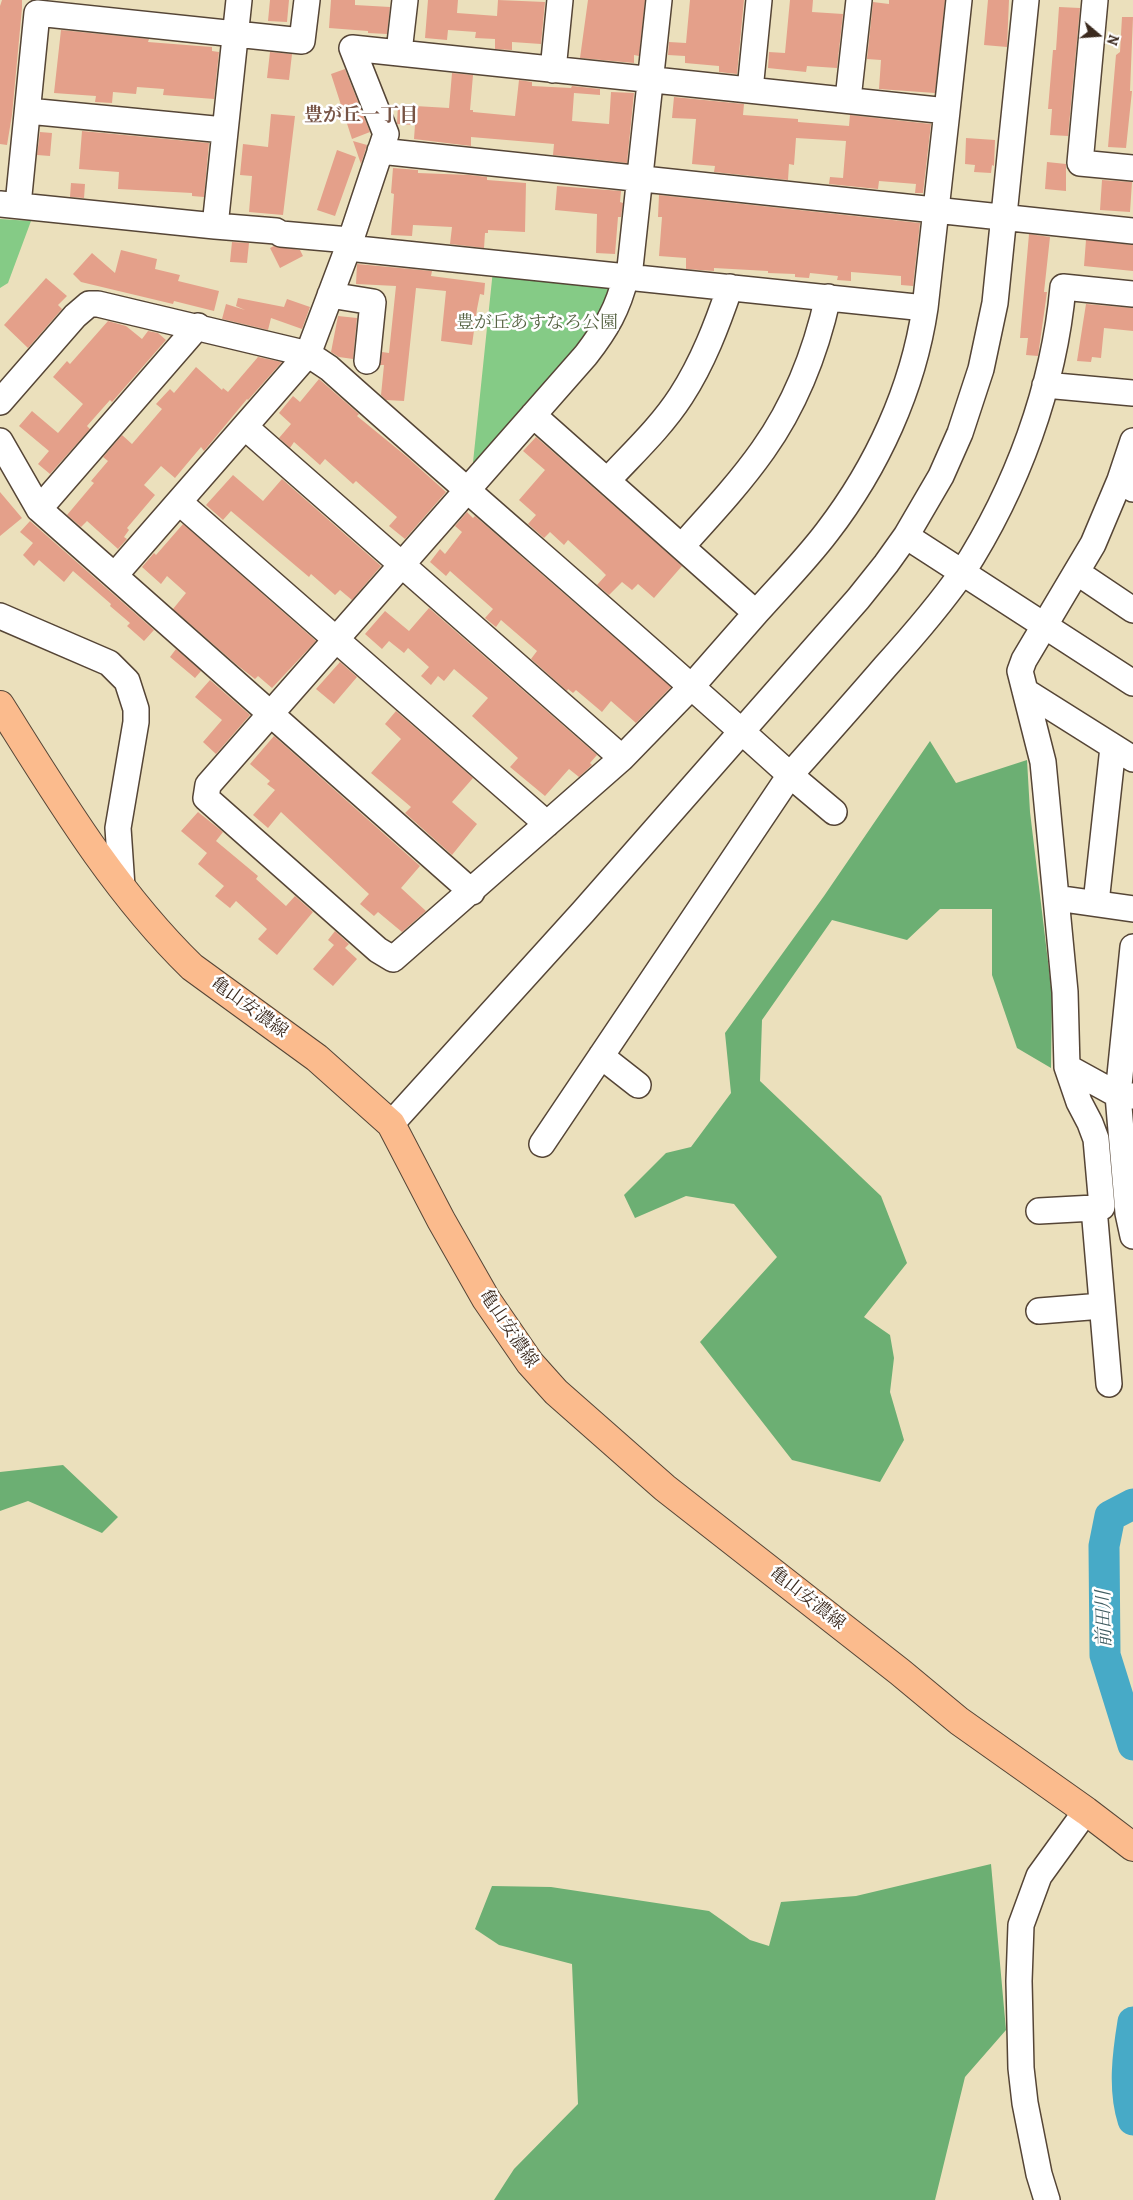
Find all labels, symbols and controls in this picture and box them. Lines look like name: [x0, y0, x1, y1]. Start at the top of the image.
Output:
north arrow: [1073, 10, 1123, 60]
text: N: [1102, 32, 1123, 48]
district label: 豊が丘一丁目: [304, 105, 418, 127]
park label: 豊が丘あすなろ公園: [456, 313, 618, 335]
street label: 亀山安濃線: [206, 973, 292, 1043]
street label: 亀山安濃線: [474, 1286, 542, 1372]
street label: 亀山安濃線: [765, 1563, 849, 1635]
water label: 前田川: [1093, 1590, 1117, 1648]

